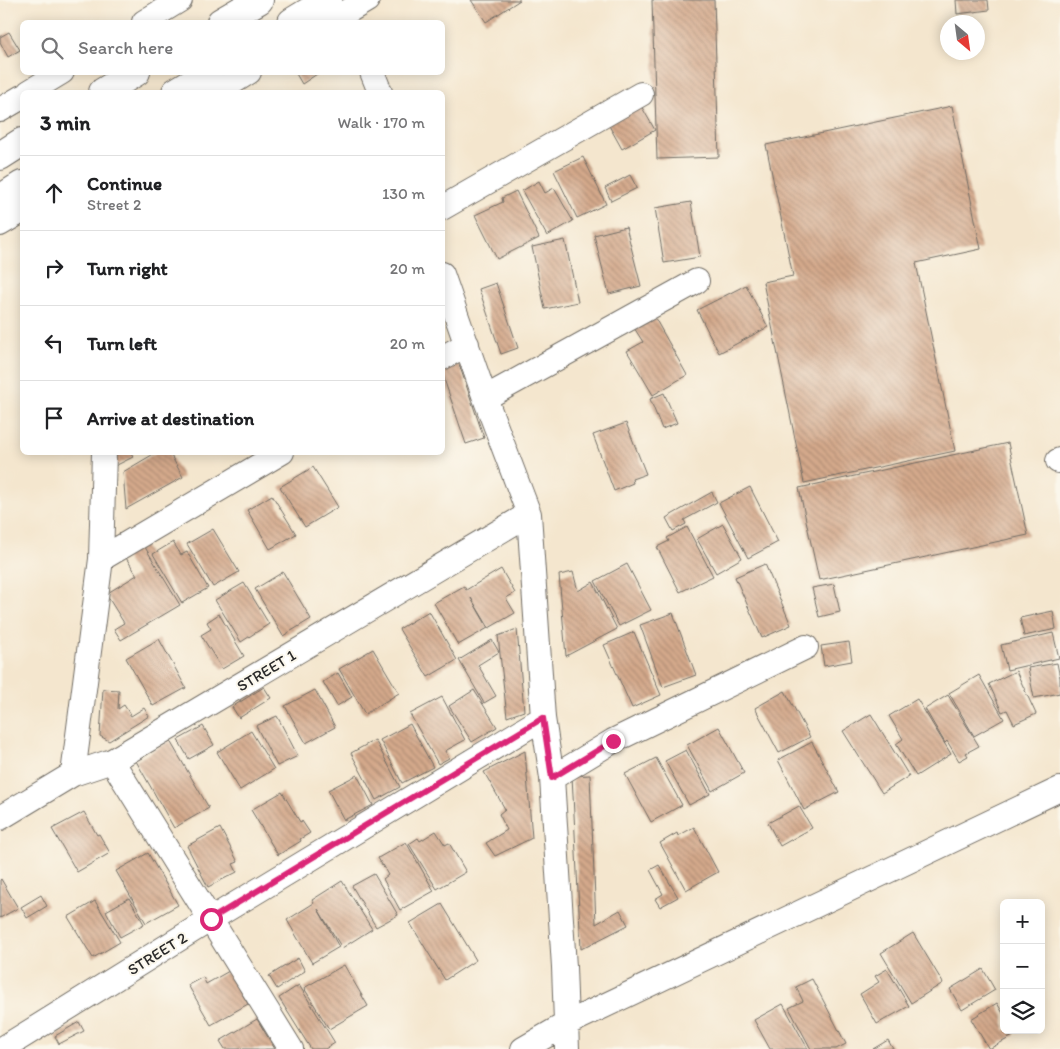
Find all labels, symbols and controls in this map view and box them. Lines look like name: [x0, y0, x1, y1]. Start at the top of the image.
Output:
north arrow: [940, 15, 985, 60]
search box: [20, 20, 445, 75]
icon: search: [38, 34, 66, 62]
text: Search here: [78, 36, 173, 59]
text: 3 min: [40, 110, 90, 135]
text: Walk · 170 m: [338, 113, 425, 132]
text: Continue: [87, 172, 162, 195]
icon: ahead: [40, 179, 68, 207]
text: 130 m: [382, 184, 425, 203]
text: Street 2: [87, 195, 141, 214]
icon: right: [40, 254, 68, 282]
text: Turn right: [87, 257, 168, 280]
text: 20 m: [390, 259, 425, 278]
icon: left: [40, 329, 68, 357]
text: Turn left: [87, 332, 157, 355]
text: 20 m: [390, 334, 425, 353]
icon: arrive: [40, 404, 68, 432]
text: Arrive at destination: [87, 407, 254, 430]
street label: STREET 1: [233, 645, 300, 695]
route end: [602, 730, 625, 753]
map controls: [1000, 899, 1045, 1034]
button: +: [1000, 899, 1045, 944]
route start: [200, 908, 223, 931]
street label: STREET 2: [124, 927, 191, 979]
button: −: [1000, 944, 1045, 989]
button: layers: [1000, 989, 1045, 1034]

